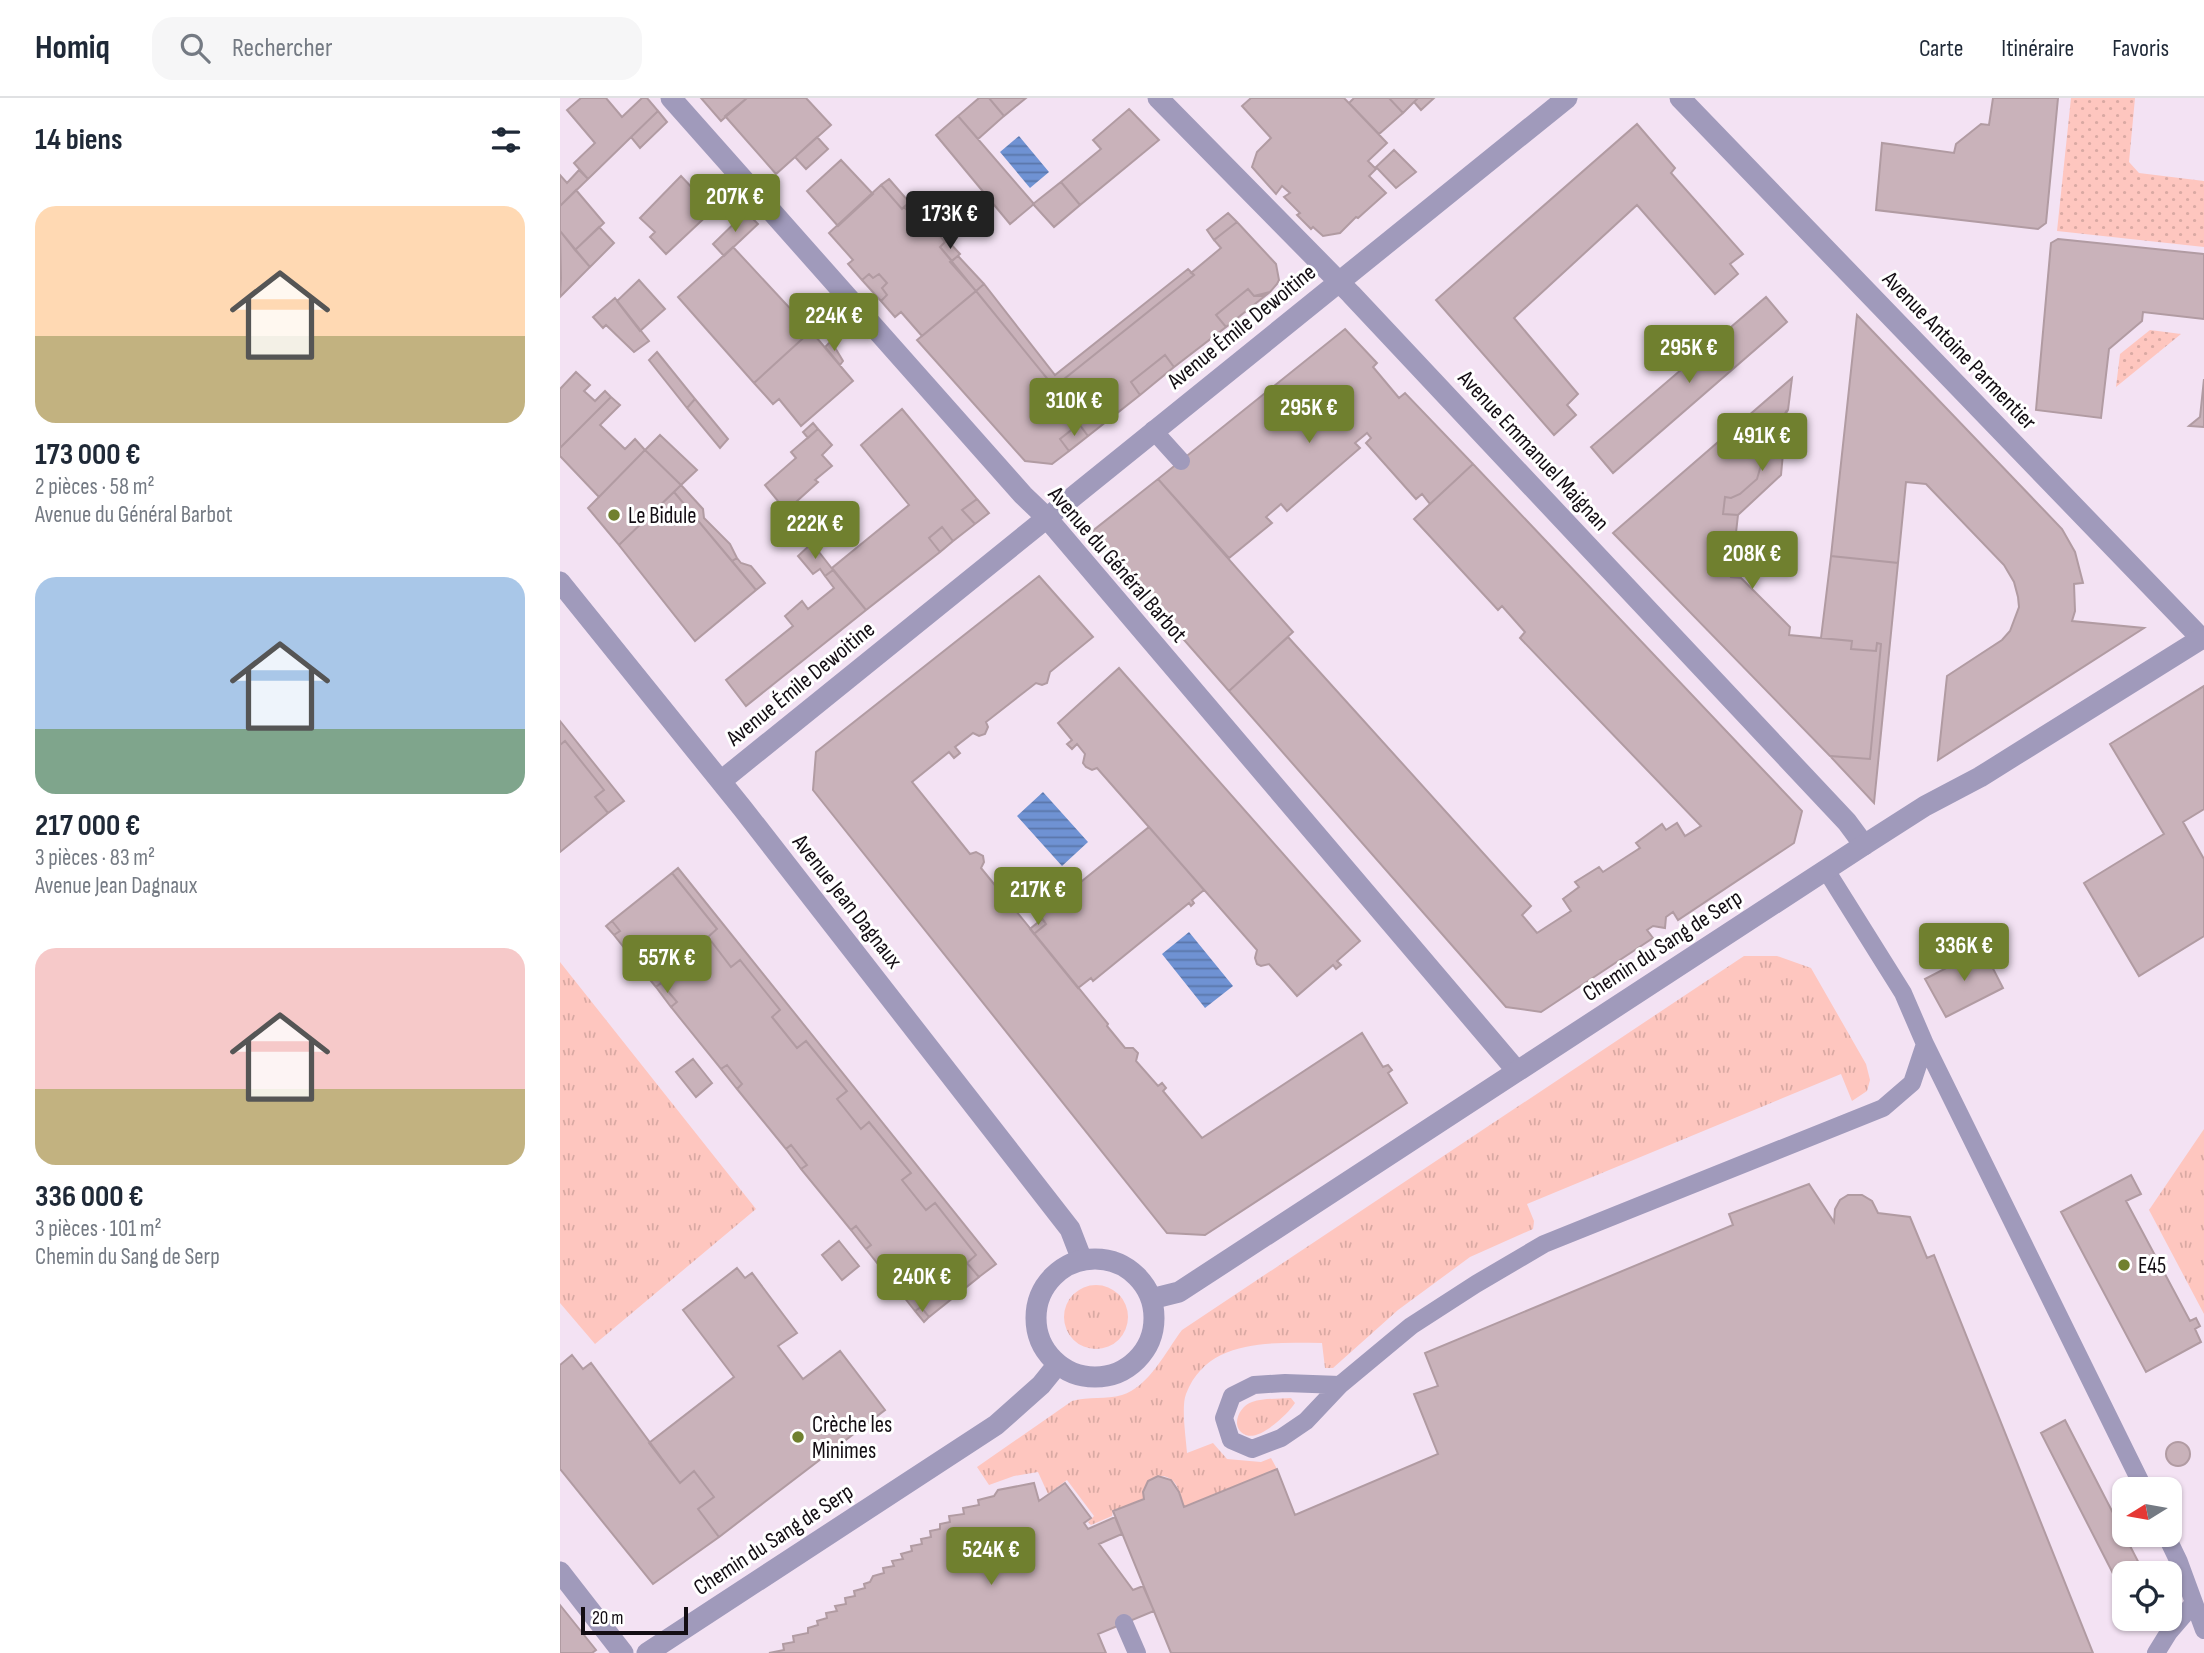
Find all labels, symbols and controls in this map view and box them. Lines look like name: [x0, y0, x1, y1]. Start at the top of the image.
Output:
search box: [152, 17, 642, 80]
text: Homiq: [35, 28, 110, 68]
icon: search: [176, 29, 214, 67]
text: Rechercher: [232, 33, 333, 64]
text: Carte: [1919, 34, 1963, 63]
text: Itinéraire: [2001, 34, 2074, 63]
text: Favoris: [2112, 34, 2169, 63]
icon: filters: [487, 121, 525, 159]
text: 14 biens: [35, 122, 122, 158]
pin: 207K €: [678, 174, 792, 234]
text: 207K €: [706, 183, 764, 211]
pin: 173K €: [893, 192, 1007, 251]
text: 173K €: [922, 200, 978, 228]
icon: home: [217, 252, 343, 378]
street label: Avenue Émile Dewoitine: [1161, 258, 1322, 396]
street label: Avenue Antoine Parmentier: [1876, 265, 2042, 436]
pin: 224K €: [777, 294, 891, 353]
text: 224K €: [805, 302, 863, 330]
pin: 295K €: [1632, 326, 1746, 385]
text: 295K €: [1660, 334, 1718, 362]
street label: Avenue Emmanuel Maignan: [1451, 364, 1615, 537]
pin: 310K €: [1017, 378, 1131, 438]
pin: 295K €: [1252, 386, 1366, 445]
text: 310K €: [1046, 387, 1102, 415]
text: 295K €: [1280, 394, 1338, 422]
pin: 491K €: [1705, 414, 1819, 473]
text: 491K €: [1733, 422, 1791, 450]
text: 173 000 €: [35, 437, 141, 473]
text: 2 pièces · 58 m²: [35, 473, 155, 501]
street label: Avenue du Général Barbot: [1041, 480, 1193, 648]
text: Avenue du Général Barbot: [35, 501, 233, 529]
place label: Le Bidule: [628, 502, 696, 530]
pin: 222K €: [758, 502, 872, 561]
marker: Le Bidule: [606, 507, 622, 523]
text: 222K €: [787, 510, 843, 538]
pin: 208K €: [1695, 532, 1809, 591]
text: 208K €: [1723, 540, 1781, 568]
street label: Avenue Émile Dewoitine: [720, 615, 881, 753]
icon: home: [217, 623, 343, 749]
text: 217 000 €: [35, 808, 140, 844]
street label: Avenue Jean Dagnaux: [786, 828, 908, 974]
text: 3 pièces · 83 m²: [35, 844, 155, 872]
pin: 217K €: [981, 868, 1095, 927]
text: Avenue Jean Dagnaux: [35, 872, 197, 900]
text: 217K €: [1010, 876, 1066, 904]
street label: Chemin du Sang de Serp: [1577, 884, 1748, 1008]
pin: 336K €: [1907, 924, 2021, 983]
text: 336K €: [1935, 932, 1993, 960]
pin: 557K €: [610, 936, 724, 995]
text: 557K €: [638, 944, 696, 972]
icon: home: [217, 994, 343, 1120]
text: 336 000 €: [35, 1179, 144, 1215]
text: 3 pièces · 101 m²: [35, 1215, 162, 1243]
text: Chemin du Sang de Serp: [35, 1243, 220, 1271]
place label: E45: [2138, 1252, 2166, 1280]
pin: 240K €: [865, 1254, 979, 1314]
marker: E45: [2116, 1257, 2132, 1273]
text: 240K €: [893, 1263, 951, 1291]
place label: Crèche les Minimes: [812, 1411, 892, 1465]
marker: Crèche les Minimes: [790, 1429, 806, 1445]
north arrow: [2112, 1477, 2182, 1547]
map controls: [2112, 1477, 2182, 1631]
street label: Chemin du Sang de Serp: [688, 1478, 859, 1602]
pin: 524K €: [934, 1528, 1048, 1587]
text: 524K €: [962, 1536, 1020, 1564]
button: locate: [2112, 1561, 2182, 1631]
scale bar: [581, 1604, 688, 1636]
text: 20 m: [592, 1607, 624, 1630]

